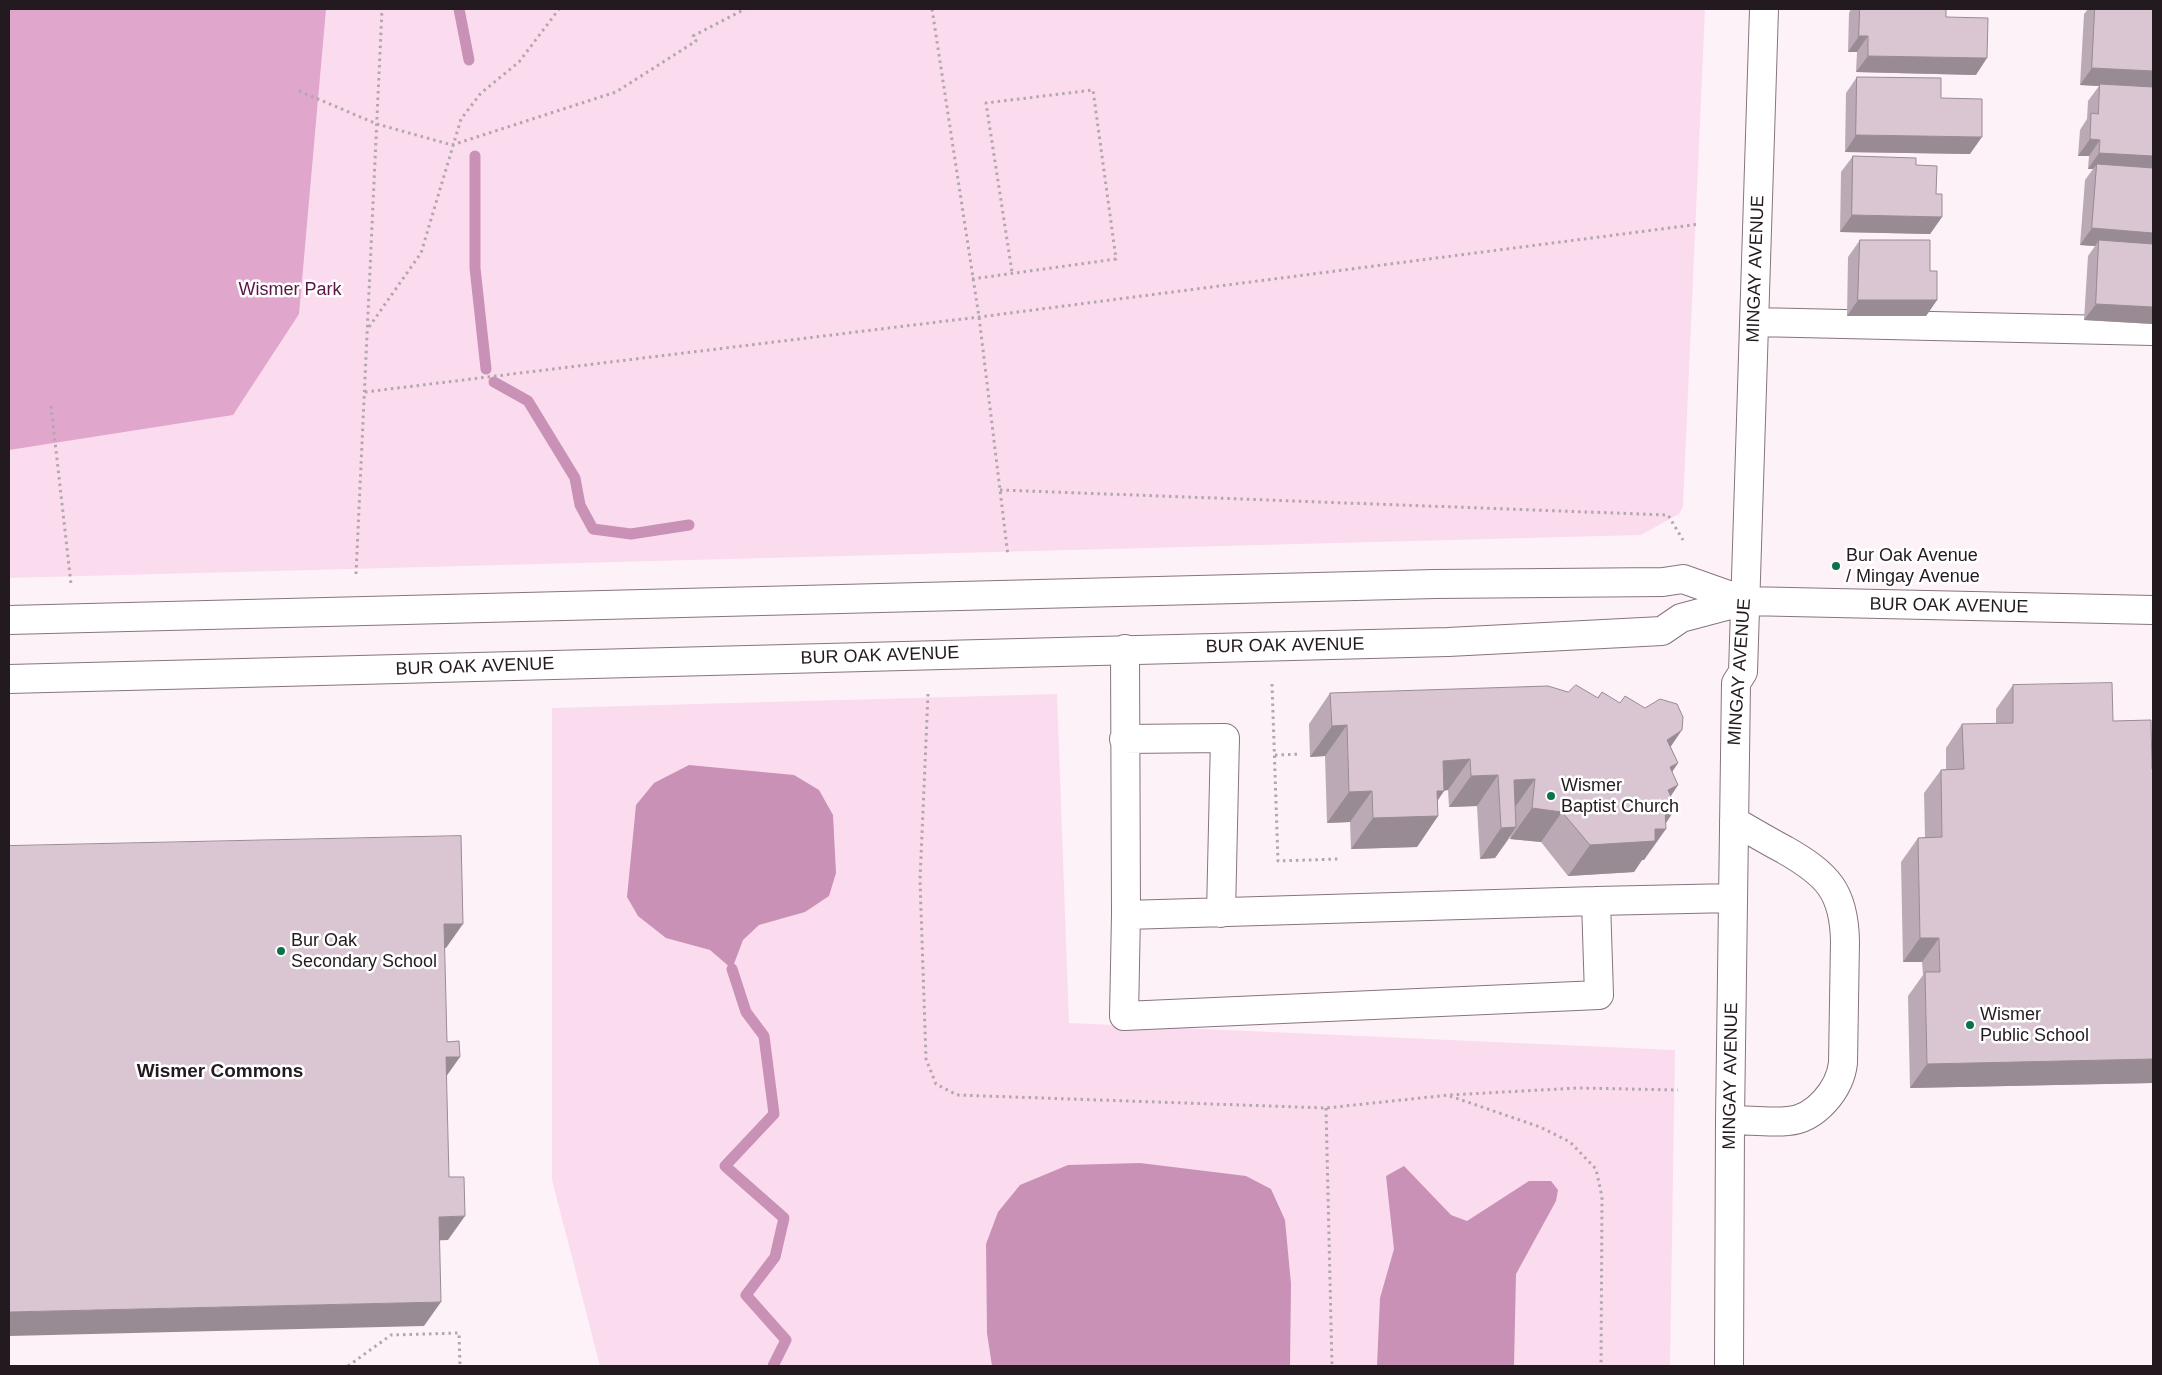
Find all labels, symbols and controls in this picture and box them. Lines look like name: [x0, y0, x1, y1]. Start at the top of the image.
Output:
street label: MINGAY AVENUE: [1743, 195, 1769, 343]
park label: Wismer Park: [239, 279, 341, 301]
place label: Bur Oak Avenue / Mingay Avenue: [1846, 545, 1980, 588]
marker: Bur Oak Avenue / Mingay Avenue: [1830, 560, 1842, 572]
street label: BUR OAK AVENUE: [1869, 594, 2029, 618]
street label: MINGAY AVENUE: [1724, 598, 1756, 746]
street label: BUR OAK AVENUE: [1205, 634, 1365, 658]
street label: BUR OAK AVENUE: [800, 642, 960, 670]
street label: BUR OAK AVENUE: [395, 653, 555, 681]
place label: Wismer Baptist Church: [1561, 775, 1679, 818]
marker: Wismer Baptist Church: [1545, 790, 1557, 802]
place label: Bur Oak Secondary School: [291, 930, 437, 972]
marker: Bur Oak Secondary School: [275, 945, 287, 957]
street label: MINGAY AVENUE: [1719, 1002, 1743, 1150]
place label: Wismer Public School: [1980, 1004, 2089, 1046]
marker: Wismer Public School: [1964, 1019, 1976, 1031]
district label: Wismer Commons: [137, 1061, 303, 1083]

